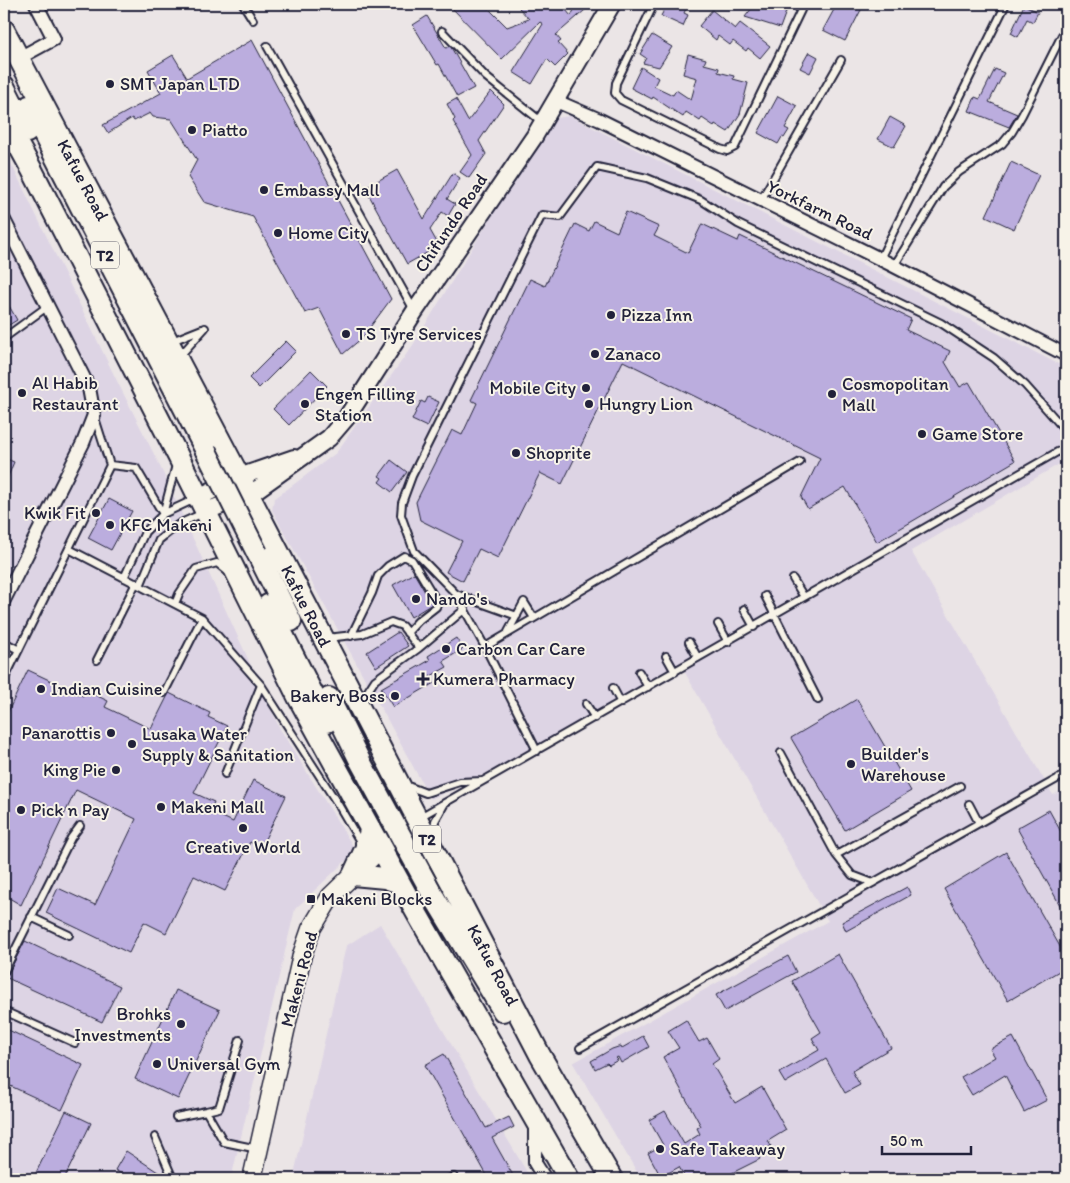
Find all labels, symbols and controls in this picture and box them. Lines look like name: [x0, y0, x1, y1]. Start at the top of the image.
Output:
place label: SMT Japan LTD: [120, 73, 240, 95]
marker: SMT Japan LTD: [104, 78, 116, 90]
place label: Piatto: [202, 119, 248, 141]
marker: Piatto: [186, 124, 198, 136]
street label: Kafue Road: [52, 135, 114, 225]
street label: Chifundo Road: [410, 169, 492, 277]
street label: Yorkfarm Road: [763, 175, 877, 245]
place label: Embassy Mall: [274, 179, 380, 201]
marker: Embassy Mall: [258, 184, 270, 196]
place label: Home City: [288, 222, 369, 244]
marker: Home City: [272, 227, 284, 239]
road number: T2: [91, 242, 119, 268]
place label: Pizza Inn: [621, 304, 692, 326]
marker: Pizza Inn: [605, 309, 617, 321]
place label: TS Tyre Services: [356, 323, 482, 345]
marker: TS Tyre Services: [340, 328, 352, 340]
place label: Zanaco: [605, 343, 661, 365]
marker: Zanaco: [589, 348, 601, 360]
place label: Al Habib Restaurant: [32, 372, 119, 415]
place label: Cosmopolitan Mall: [842, 373, 949, 416]
place label: Mobile City: [489, 377, 577, 399]
marker: Mobile City: [580, 382, 592, 394]
place label: Engen Filling Station: [315, 383, 416, 426]
marker: Al Habib Restaurant: [16, 387, 28, 399]
marker: Cosmopolitan Mall: [826, 388, 838, 400]
place label: Hungry Lion: [599, 393, 693, 415]
marker: Engen Filling Station: [299, 398, 311, 410]
marker: Hungry Lion: [583, 398, 595, 410]
place label: Game Store: [932, 423, 1023, 445]
marker: Game Store: [916, 428, 928, 440]
place label: Shoprite: [526, 442, 591, 464]
marker: Shoprite: [510, 447, 522, 459]
place label: Kwik Fit: [24, 502, 86, 524]
marker: Kwik Fit: [90, 507, 102, 519]
place label: KFC Makeni: [120, 514, 212, 536]
marker: KFC Makeni: [104, 519, 116, 531]
street label: Kafue Road: [276, 561, 336, 651]
place label: Nando's: [426, 588, 488, 610]
marker: Nando's: [410, 593, 422, 605]
place label: Carbon Car Care: [456, 638, 585, 660]
marker: Carbon Car Care: [440, 643, 452, 655]
place label: Kumera Pharmacy: [433, 668, 575, 690]
marker: Kumera Pharmacy: [417, 673, 429, 685]
place label: Indian Cuisine: [51, 678, 162, 700]
marker: Indian Cuisine: [35, 683, 47, 695]
place label: Bakery Boss: [290, 685, 385, 707]
marker: Bakery Boss: [389, 690, 401, 702]
place label: Panarottis: [21, 722, 101, 744]
place label: Lusaka Water Supply & Sanitation: [142, 723, 294, 766]
marker: Panarottis: [105, 727, 117, 739]
marker: Lusaka Water Supply & Sanitation: [126, 738, 138, 750]
place label: Builder's Warehouse: [861, 743, 946, 786]
marker: Builder's Warehouse: [845, 758, 857, 770]
place label: King Pie: [43, 759, 106, 781]
marker: King Pie: [110, 764, 122, 776]
place label: Makeni Mall: [171, 796, 264, 818]
place label: Pick n Pay: [31, 799, 110, 821]
marker: Makeni Mall: [155, 801, 167, 813]
marker: Pick n Pay: [15, 804, 27, 816]
marker: Creative World: [237, 822, 249, 834]
road number: T2: [413, 826, 441, 852]
place label: Creative World: [186, 836, 301, 858]
place label: Makeni Blocks: [321, 888, 432, 910]
marker: Makeni Blocks: [305, 893, 317, 905]
street label: Kafue Road: [462, 920, 524, 1010]
street label: Makeni Road: [276, 929, 322, 1029]
place label: Brohks Investments: [74, 1003, 171, 1046]
marker: Brohks Investments: [175, 1018, 187, 1030]
place label: Universal Gym: [167, 1053, 280, 1075]
marker: Universal Gym: [151, 1058, 163, 1070]
scale bar: [882, 1123, 971, 1155]
text: 50 m: [890, 1132, 923, 1150]
place label: Safe Takeaway: [670, 1138, 785, 1160]
marker: Safe Takeaway: [654, 1143, 666, 1155]

